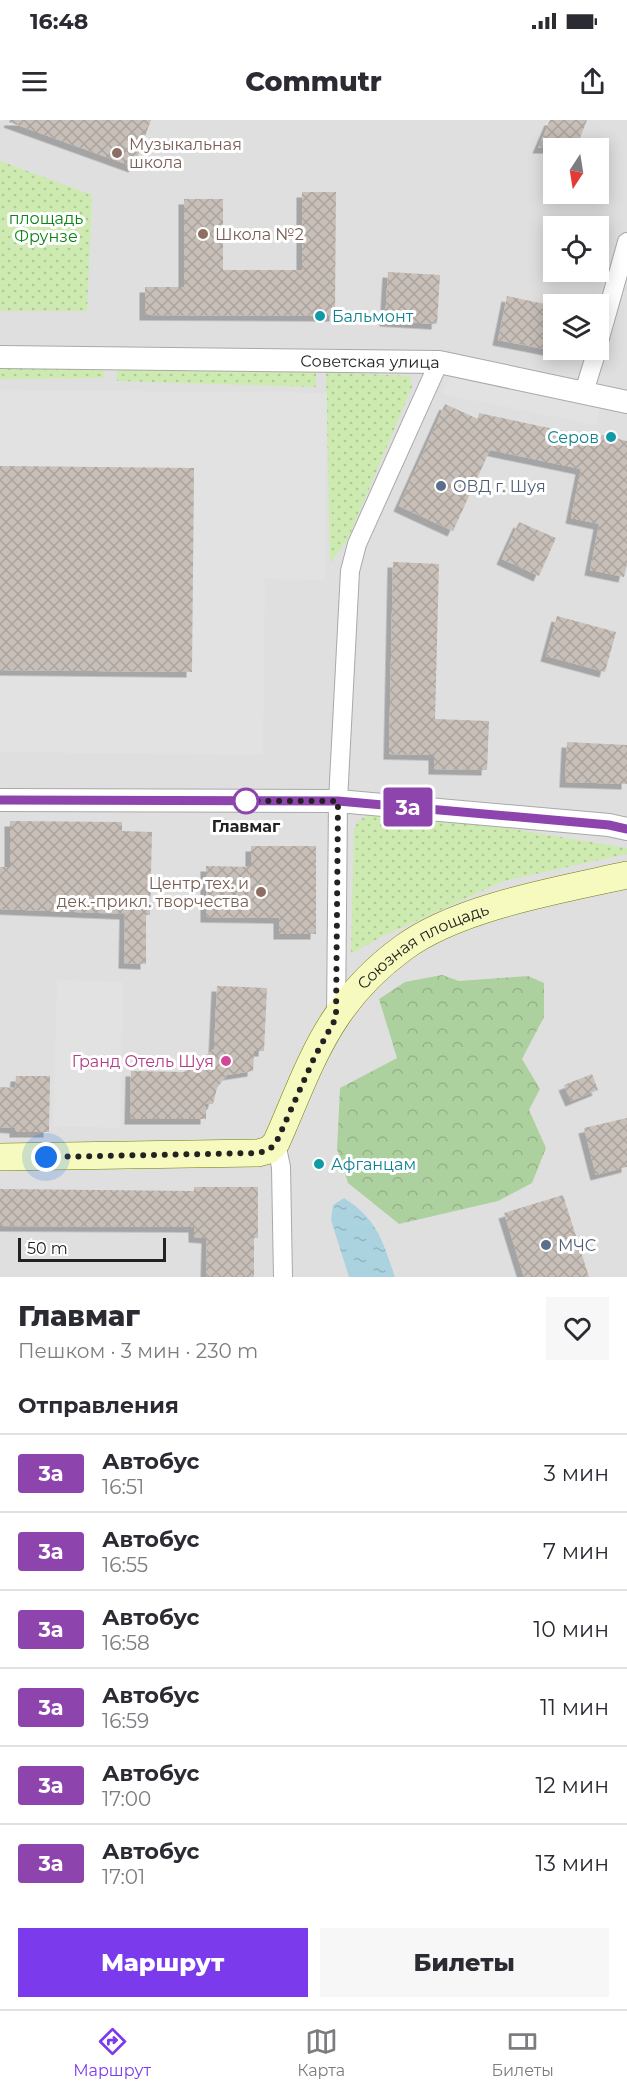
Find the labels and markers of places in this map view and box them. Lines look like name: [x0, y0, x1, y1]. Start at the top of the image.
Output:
place label: Музыкальная школа: [129, 135, 242, 172]
marker: Музыкальная школа: [110, 146, 124, 160]
place label: Школа №2: [215, 225, 304, 244]
marker: Школа №2: [196, 227, 210, 241]
place label: Бальмонт: [332, 307, 414, 326]
marker: Бальмонт: [313, 309, 327, 323]
place label: Серов: [547, 428, 599, 447]
marker: Серов: [604, 430, 618, 444]
place label: ОВД г. Шуя: [453, 477, 546, 496]
marker: ОВД г. Шуя: [434, 479, 448, 493]
marker: Главмаг: [233, 788, 259, 814]
place label: Главмаг: [212, 817, 281, 836]
place label: Центр тех. и дек.-прикл. творчества: [57, 874, 249, 911]
marker: Центр тех. и дек.-прикл. творчества: [254, 885, 268, 899]
place label: Гранд Отель Шуя: [72, 1052, 214, 1071]
marker: Гранд Отель Шуя: [219, 1054, 233, 1068]
place label: Афганцам: [331, 1155, 416, 1174]
marker: Афганцам: [312, 1157, 326, 1171]
place label: МЧС: [558, 1236, 596, 1255]
marker: МЧС: [539, 1238, 553, 1252]

